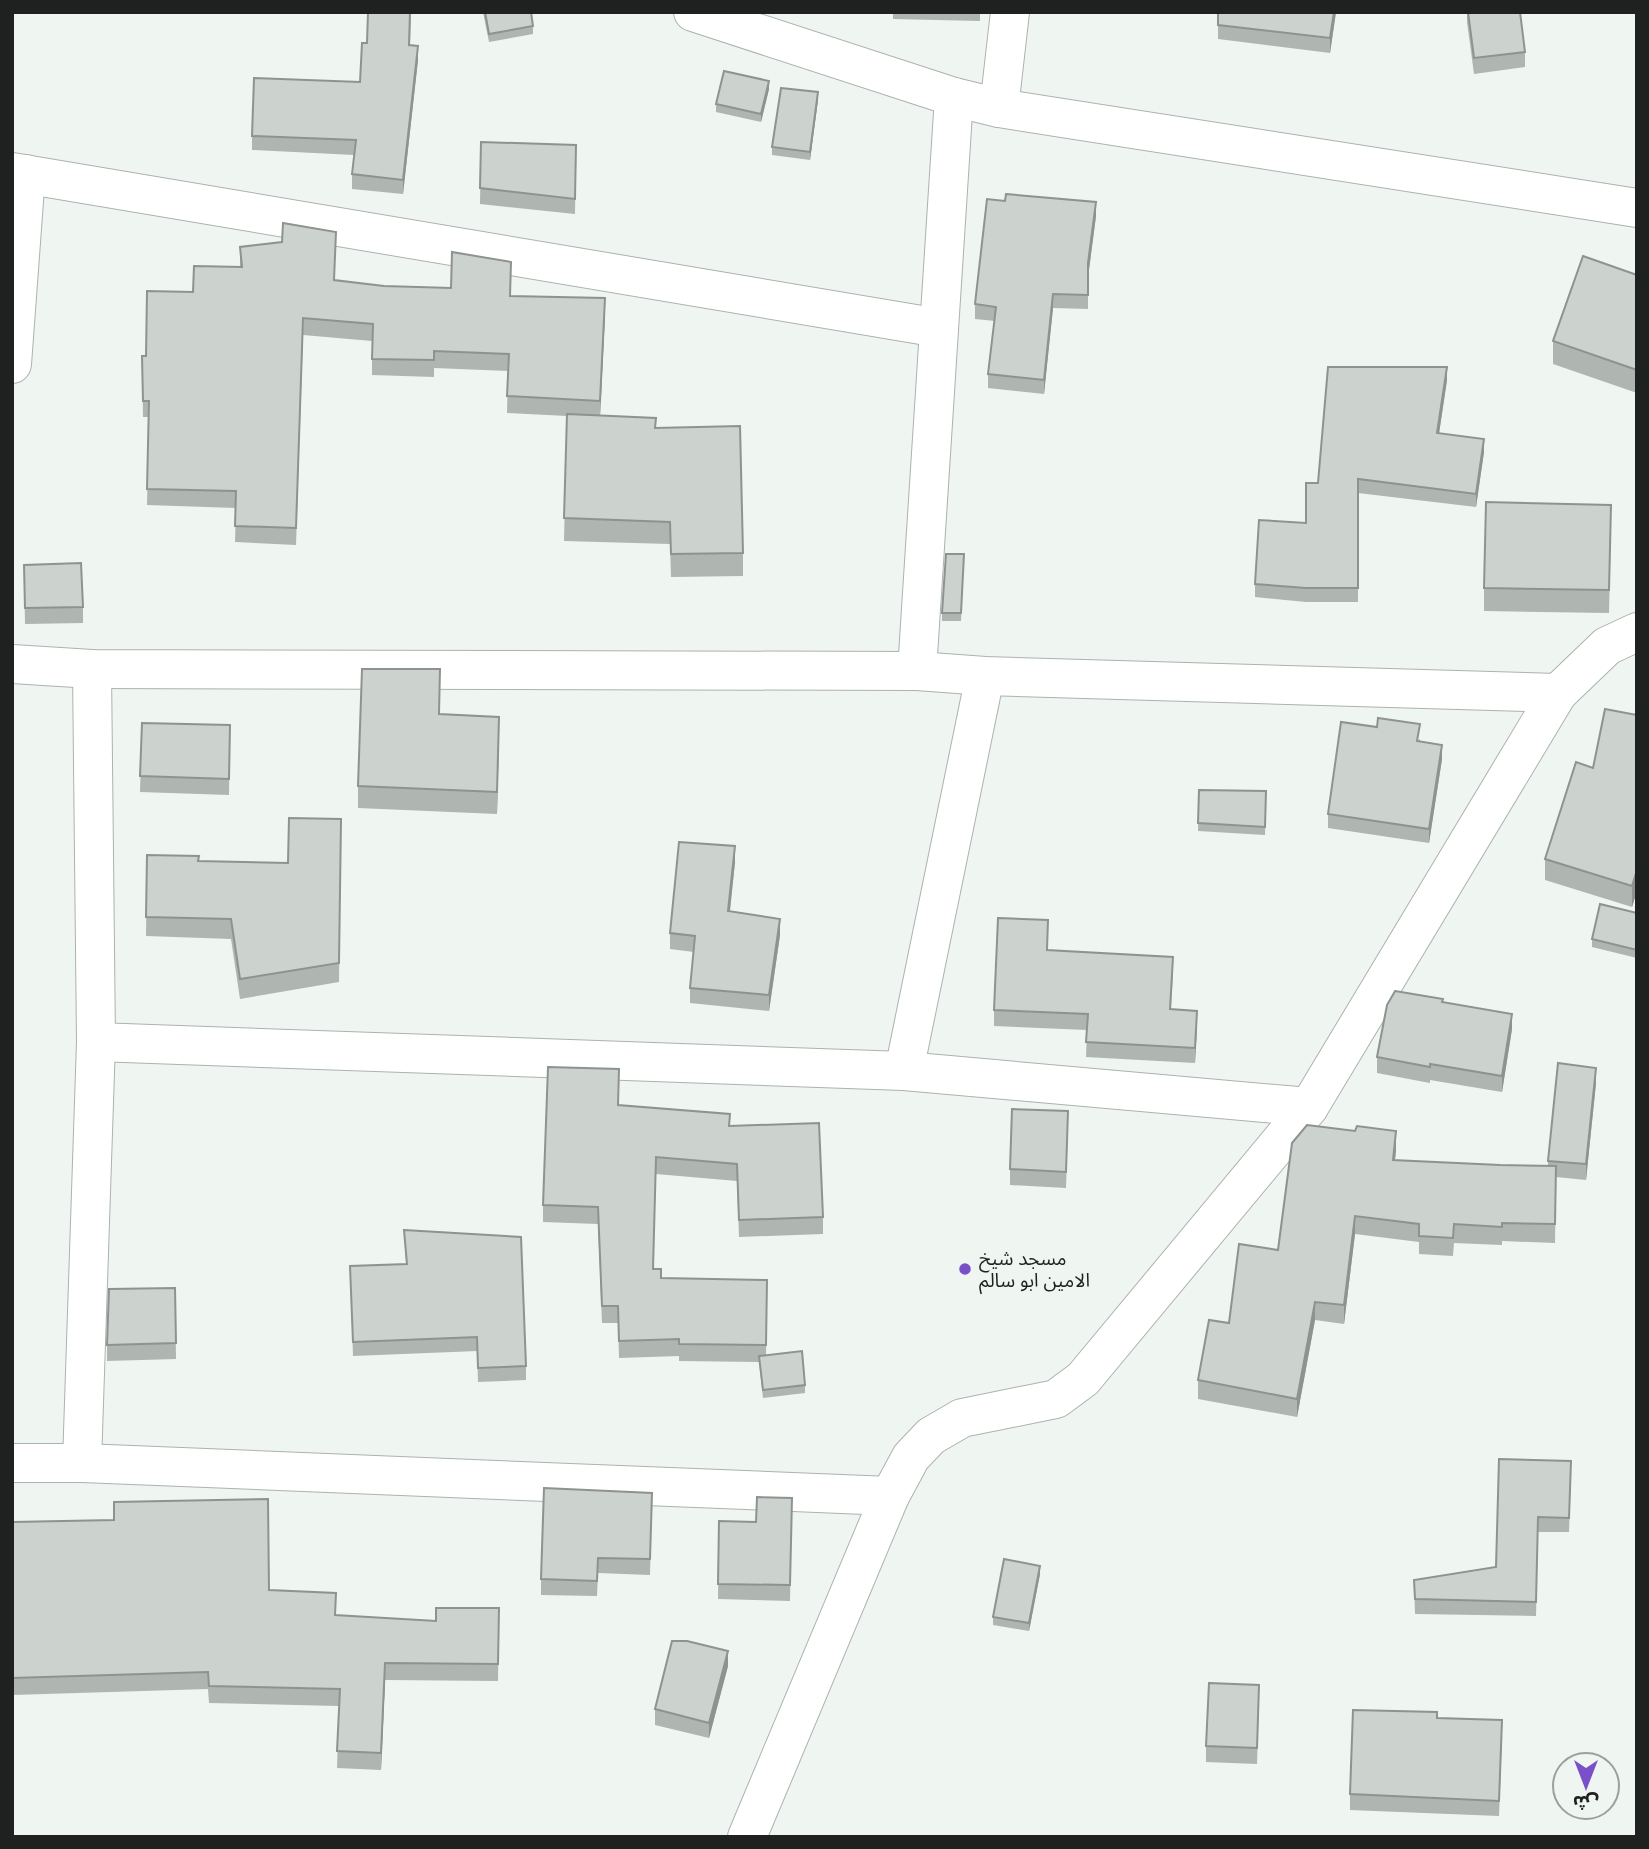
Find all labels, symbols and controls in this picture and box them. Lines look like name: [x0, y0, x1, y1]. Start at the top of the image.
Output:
place label: مسجد شيخ الامين ابو سالم: [979, 1246, 1090, 1295]
marker: مسجد شيخ الامين ابو سالم: [957, 1261, 973, 1277]
north arrow: [1551, 1751, 1621, 1821]
text: ش: [1573, 1789, 1599, 1815]

